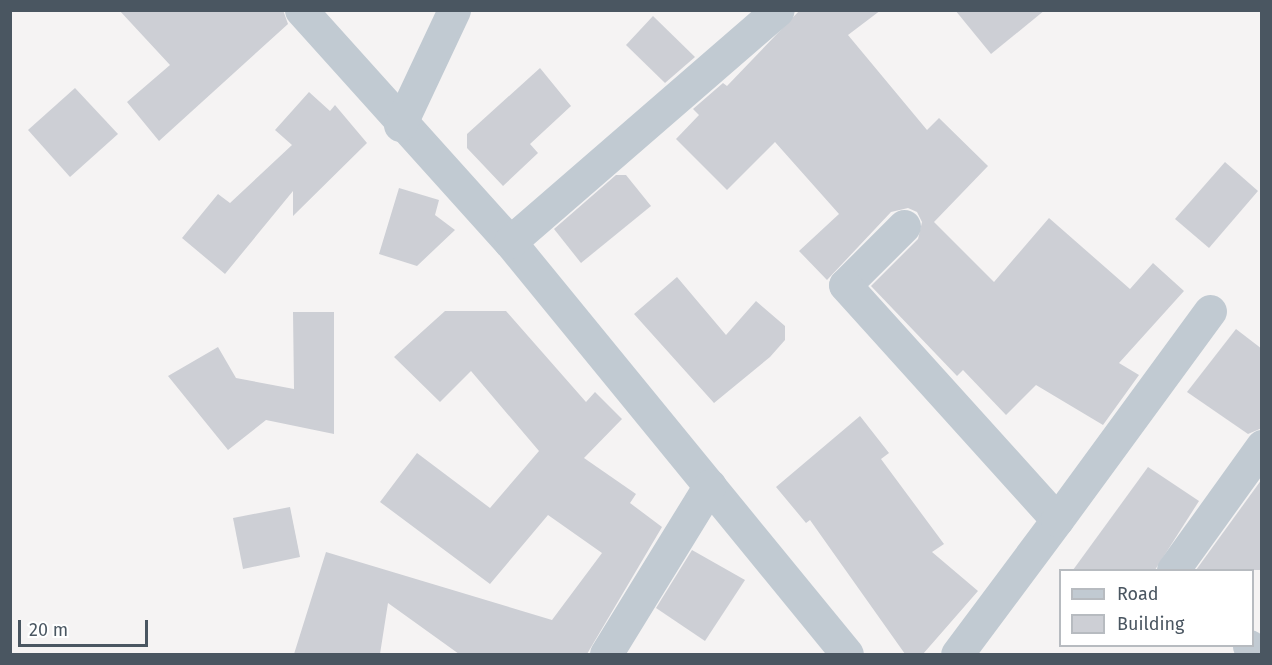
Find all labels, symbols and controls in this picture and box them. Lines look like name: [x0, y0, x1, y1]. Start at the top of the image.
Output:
legend: [1059, 569, 1254, 647]
text: Road: [1117, 583, 1159, 605]
scale bar: [21, 608, 152, 646]
text: Building: [1117, 613, 1184, 635]
text: 20 m: [29, 619, 68, 641]

